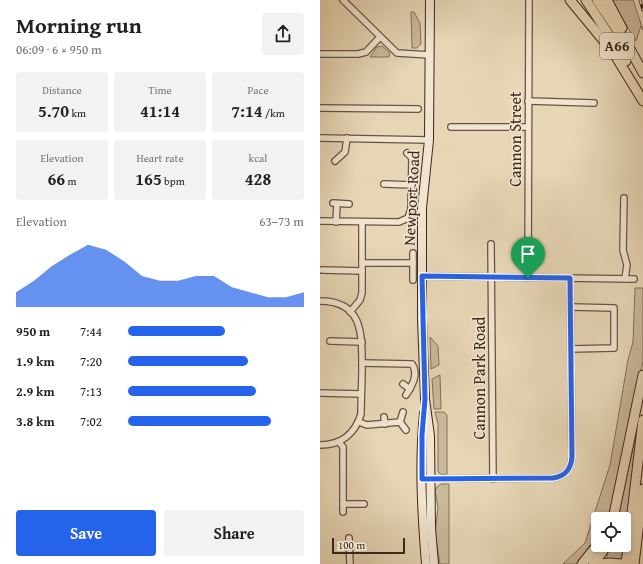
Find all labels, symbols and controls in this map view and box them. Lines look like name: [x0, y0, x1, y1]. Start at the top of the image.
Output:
text: Morning run: [16, 9, 142, 41]
button: share: [262, 13, 304, 55]
road number: A66: [600, 33, 634, 59]
text: 06:09 · 6 × 950 m: [16, 40, 102, 59]
text: Distance: [42, 82, 82, 98]
text: Time: [148, 82, 172, 98]
text: Pace: [247, 82, 269, 98]
street label: Cannon Street: [503, 91, 527, 187]
text: 5.70: [38, 98, 69, 123]
text: 41:14: [140, 98, 180, 123]
text: 7:14: [231, 98, 263, 123]
text: km: [69, 105, 86, 121]
text: /km: [263, 105, 285, 121]
street label: Newport Road: [397, 149, 426, 246]
text: Elevation: [40, 150, 84, 166]
text: Heart rate: [136, 150, 184, 166]
text: kcal: [249, 150, 267, 166]
text: 66: [47, 166, 65, 191]
text: 165: [135, 166, 162, 191]
text: 428: [245, 166, 271, 191]
text: m: [65, 173, 77, 189]
text: bpm: [162, 173, 185, 189]
text: Elevation: [16, 212, 67, 231]
text: 63–73 m: [259, 212, 304, 231]
pin: [511, 237, 545, 278]
icon: arrive: [517, 243, 539, 265]
street label: Cannon Park Road: [467, 316, 491, 439]
text: 950 m: [16, 322, 50, 341]
text: 7:44: [80, 322, 102, 341]
text: 1.9 km: [16, 352, 55, 371]
text: 7:20: [80, 352, 102, 371]
text: 2.9 km: [16, 382, 55, 401]
text: 7:13: [80, 382, 102, 401]
text: 3.8 km: [16, 412, 55, 431]
text: 7:02: [80, 412, 102, 431]
button: Save: [16, 510, 156, 556]
button: Share: [164, 510, 304, 556]
map controls: [591, 512, 631, 552]
button: locate: [591, 512, 631, 552]
scale bar: [332, 536, 405, 555]
text: 100 m: [338, 537, 365, 553]

